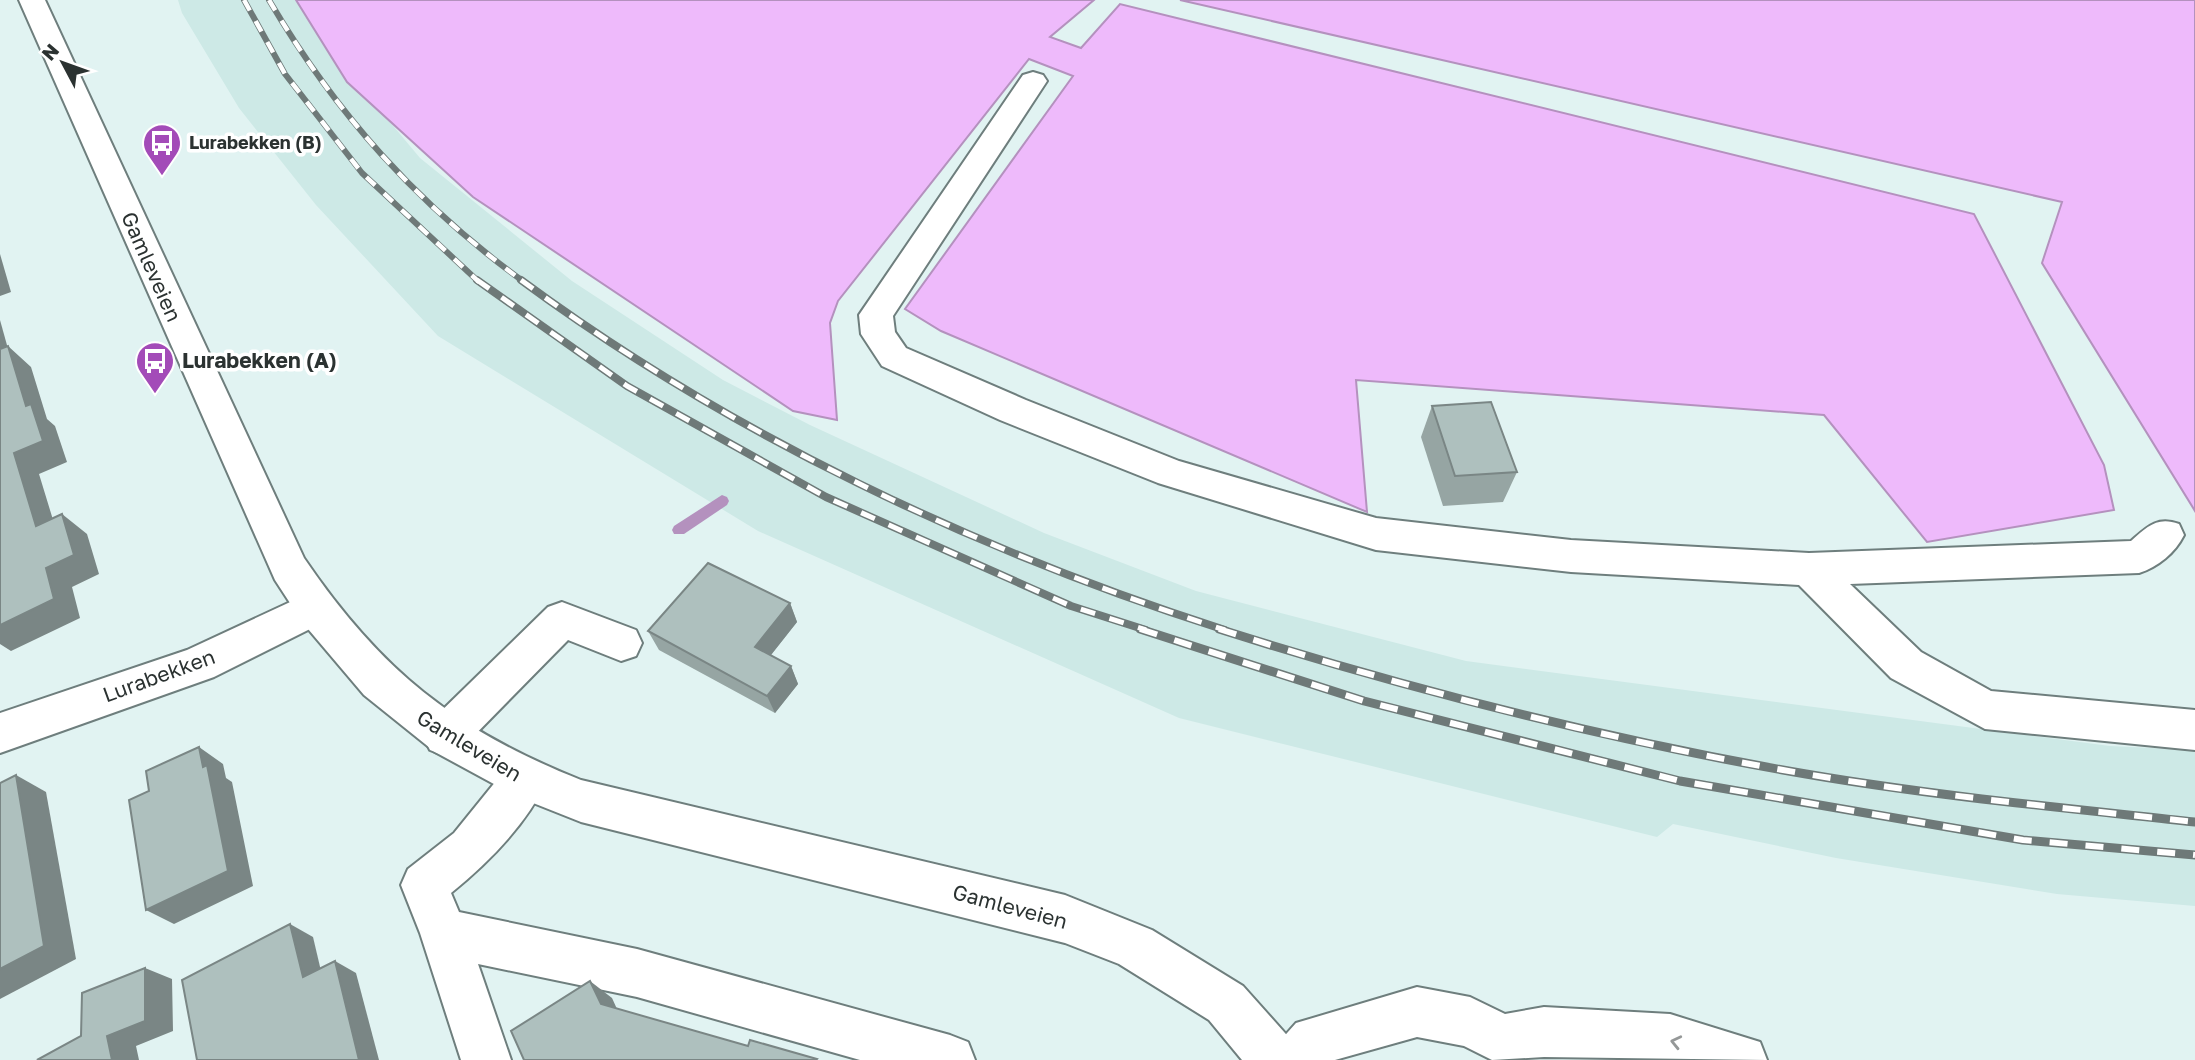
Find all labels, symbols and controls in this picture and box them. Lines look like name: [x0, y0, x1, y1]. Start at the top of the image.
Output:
north arrow: [28, 28, 98, 98]
text: N: [36, 39, 63, 65]
bus stop icon: Lurabekken (B): [141, 122, 183, 177]
place label: Lurabekken (B): [189, 131, 322, 153]
street label: Gamleveien: [116, 208, 188, 326]
bus stop icon: Lurabekken (A): [134, 340, 176, 395]
place label: Lurabekken (A): [182, 347, 337, 373]
street label: Lurabekken: [99, 643, 218, 707]
street label: Gamleveien: [412, 704, 527, 787]
street label: Gamleveien: [950, 878, 1071, 934]
one-way arrow: [1671, 1035, 1683, 1050]

